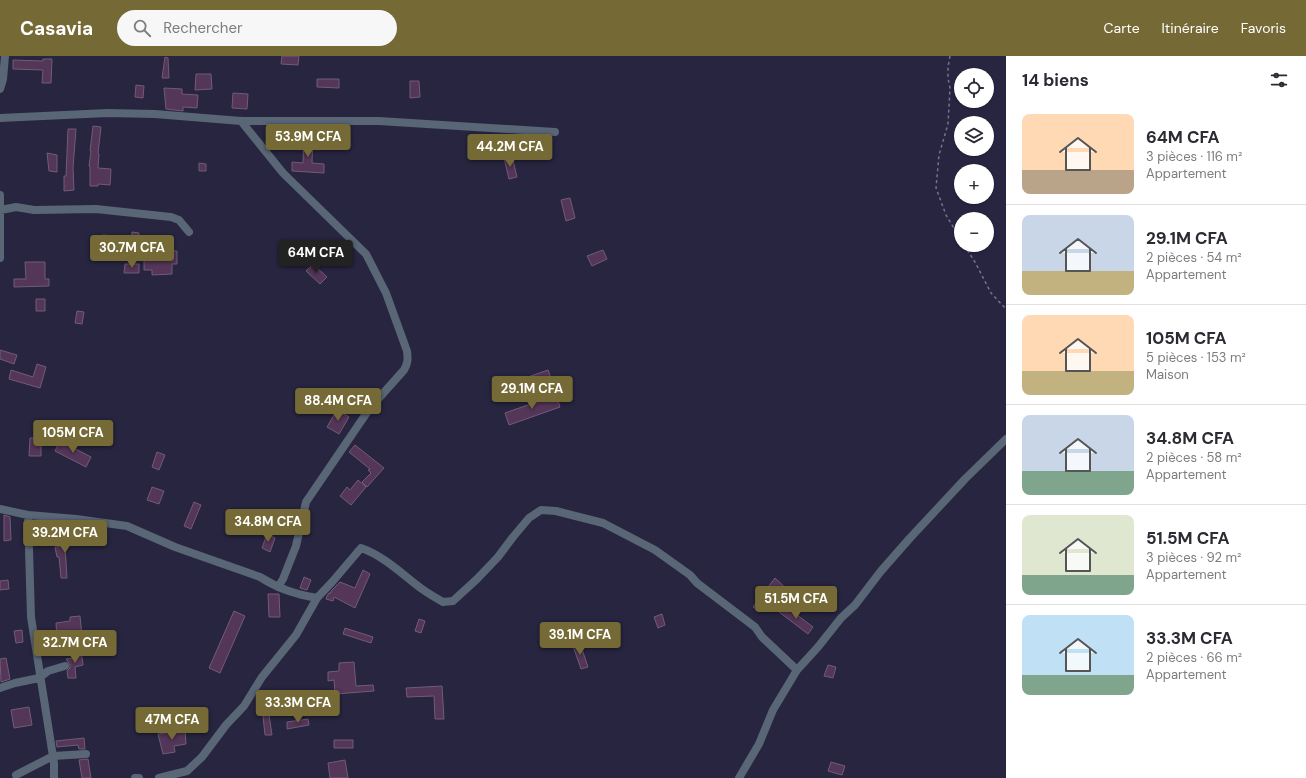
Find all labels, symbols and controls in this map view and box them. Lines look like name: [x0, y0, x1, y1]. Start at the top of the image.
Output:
search box: [117, 10, 397, 46]
text: Casavia: [20, 16, 93, 41]
icon: search: [131, 17, 153, 39]
text: Rechercher: [163, 18, 242, 38]
text: Carte: [1104, 19, 1140, 37]
text: Itinéraire: [1162, 19, 1219, 37]
text: Favoris: [1241, 19, 1286, 37]
map controls: [954, 68, 994, 252]
button: locate: [954, 68, 994, 108]
text: 14 biens: [1022, 69, 1089, 91]
icon: filters: [1268, 69, 1290, 91]
button: layers: [954, 116, 994, 156]
pin: 53.9M CFA: [262, 124, 354, 158]
text: 64M CFA: [1146, 126, 1220, 148]
text: 53.9M CFA: [275, 128, 341, 145]
icon: home: [1054, 130, 1102, 178]
pin: 44.2M CFA: [464, 134, 556, 168]
text: 44.2M CFA: [476, 138, 544, 155]
text: 3 pièces · 116 m²: [1146, 148, 1242, 165]
button: +: [954, 164, 994, 204]
text: Appartement: [1146, 165, 1227, 182]
button: −: [954, 212, 994, 252]
text: 29.1M CFA: [1146, 227, 1228, 249]
icon: home: [1054, 231, 1102, 279]
pin: 30.7M CFA: [86, 235, 178, 269]
text: 30.7M CFA: [99, 239, 165, 256]
pin: 64M CFA: [279, 240, 353, 274]
text: 64M CFA: [288, 244, 344, 261]
text: 2 pièces · 54 m²: [1146, 249, 1242, 266]
text: Appartement: [1146, 266, 1227, 283]
text: 105M CFA: [1146, 327, 1227, 349]
icon: home: [1054, 331, 1102, 379]
text: 5 pièces · 153 m²: [1146, 349, 1246, 366]
text: Maison: [1146, 366, 1189, 383]
pin: 29.1M CFA: [486, 376, 578, 410]
text: 29.1M CFA: [501, 380, 563, 397]
pin: 88.4M CFA: [292, 388, 384, 422]
text: 88.4M CFA: [304, 392, 372, 409]
pin: 105M CFA: [32, 420, 114, 454]
text: 105M CFA: [42, 424, 104, 441]
text: 34.8M CFA: [1146, 427, 1234, 449]
icon: home: [1054, 431, 1102, 479]
text: 2 pièces · 58 m²: [1146, 449, 1242, 466]
text: Appartement: [1146, 466, 1227, 483]
pin: 34.8M CFA: [222, 509, 314, 543]
text: 34.8M CFA: [234, 513, 302, 530]
pin: 39.2M CFA: [19, 520, 111, 554]
text: 39.2M CFA: [32, 524, 98, 541]
text: 51.5M CFA: [1146, 527, 1229, 549]
icon: home: [1054, 531, 1102, 579]
text: 3 pièces · 92 m²: [1146, 549, 1241, 566]
text: Appartement: [1146, 566, 1227, 583]
pin: 51.5M CFA: [750, 586, 842, 620]
text: 51.5M CFA: [764, 590, 828, 607]
pin: 39.1M CFA: [534, 622, 626, 656]
text: 39.1M CFA: [549, 626, 611, 643]
text: 33.3M CFA: [1146, 627, 1233, 649]
pin: 32.7M CFA: [29, 630, 121, 664]
icon: home: [1054, 631, 1102, 679]
text: 32.7M CFA: [43, 634, 107, 651]
text: 2 pièces · 66 m²: [1146, 649, 1242, 666]
text: Appartement: [1146, 666, 1227, 683]
pin: 33.3M CFA: [252, 690, 344, 724]
text: 33.3M CFA: [265, 694, 331, 711]
pin: 47M CFA: [135, 707, 209, 741]
text: 47M CFA: [144, 711, 200, 728]

